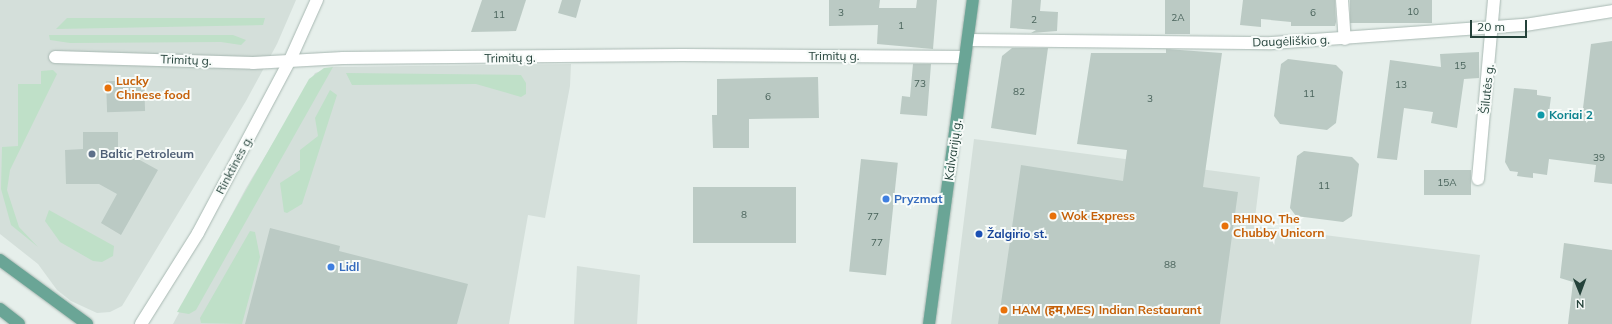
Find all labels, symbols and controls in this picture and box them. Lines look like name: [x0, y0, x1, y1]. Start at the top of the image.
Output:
house number: 10: [1407, 6, 1419, 18]
house number: 3: [838, 7, 844, 19]
house number: 6: [1310, 7, 1316, 19]
house number: 11: [493, 9, 505, 21]
house number: 2A: [1171, 12, 1185, 24]
scale bar: [1472, 12, 1529, 38]
house number: 2: [1031, 14, 1037, 26]
text: 20 m: [1477, 19, 1505, 34]
house number: 1: [898, 20, 904, 32]
street label: Daugėliškio g.: [1252, 32, 1330, 50]
street label: Trimitų g.: [808, 49, 860, 63]
street label: Trimitų g.: [484, 50, 536, 66]
street label: Trimitų g.: [160, 52, 212, 68]
house number: 15: [1454, 60, 1466, 72]
street label: Šilutės g.: [1477, 63, 1497, 115]
place label: Lucky Chinese food: [116, 74, 190, 102]
house number: 73: [914, 78, 926, 90]
house number: 13: [1395, 79, 1407, 91]
marker: Lucky Chinese food: [103, 83, 113, 93]
house number: 82: [1013, 86, 1025, 98]
house number: 11: [1303, 88, 1315, 100]
house number: 6: [765, 91, 771, 103]
house number: 3: [1147, 93, 1153, 105]
place label: Koriai 2: [1549, 108, 1593, 122]
marker: Koriai 2: [1536, 110, 1546, 120]
street label: Kalvarijų g.: [942, 119, 964, 181]
street label: Rinktinės g.: [213, 133, 255, 197]
place label: Baltic Petroleum: [100, 147, 194, 161]
marker: Baltic Petroleum: [87, 149, 97, 159]
house number: 39: [1593, 152, 1605, 164]
house number: 15A: [1437, 177, 1457, 189]
house number: 11: [1318, 180, 1330, 192]
place label: Pryzmat: [894, 192, 942, 206]
marker: Pryzmat: [881, 194, 891, 204]
house number: 8: [741, 209, 747, 221]
place label: Wok Express: [1061, 209, 1135, 223]
house number: 77: [867, 211, 879, 223]
marker: Wok Express: [1048, 211, 1058, 221]
place label: RHINO, The Chubby Unicorn: [1233, 212, 1324, 240]
marker: RHINO, The Chubby Unicorn: [1220, 221, 1230, 231]
place label: Žalgirio st.: [987, 227, 1047, 241]
marker: Žalgirio st.: [974, 229, 984, 239]
house number: 77: [871, 237, 883, 249]
house number: 88: [1164, 259, 1176, 271]
place label: Lidl: [339, 260, 359, 274]
marker: Lidl: [326, 262, 336, 272]
north arrow: [1560, 272, 1600, 312]
text: N: [1576, 297, 1584, 311]
place label: HAM (हम,MES) Indian Restaurant: [1012, 303, 1202, 317]
marker: HAM (हम,MES) Indian Restaurant: [999, 305, 1009, 315]

